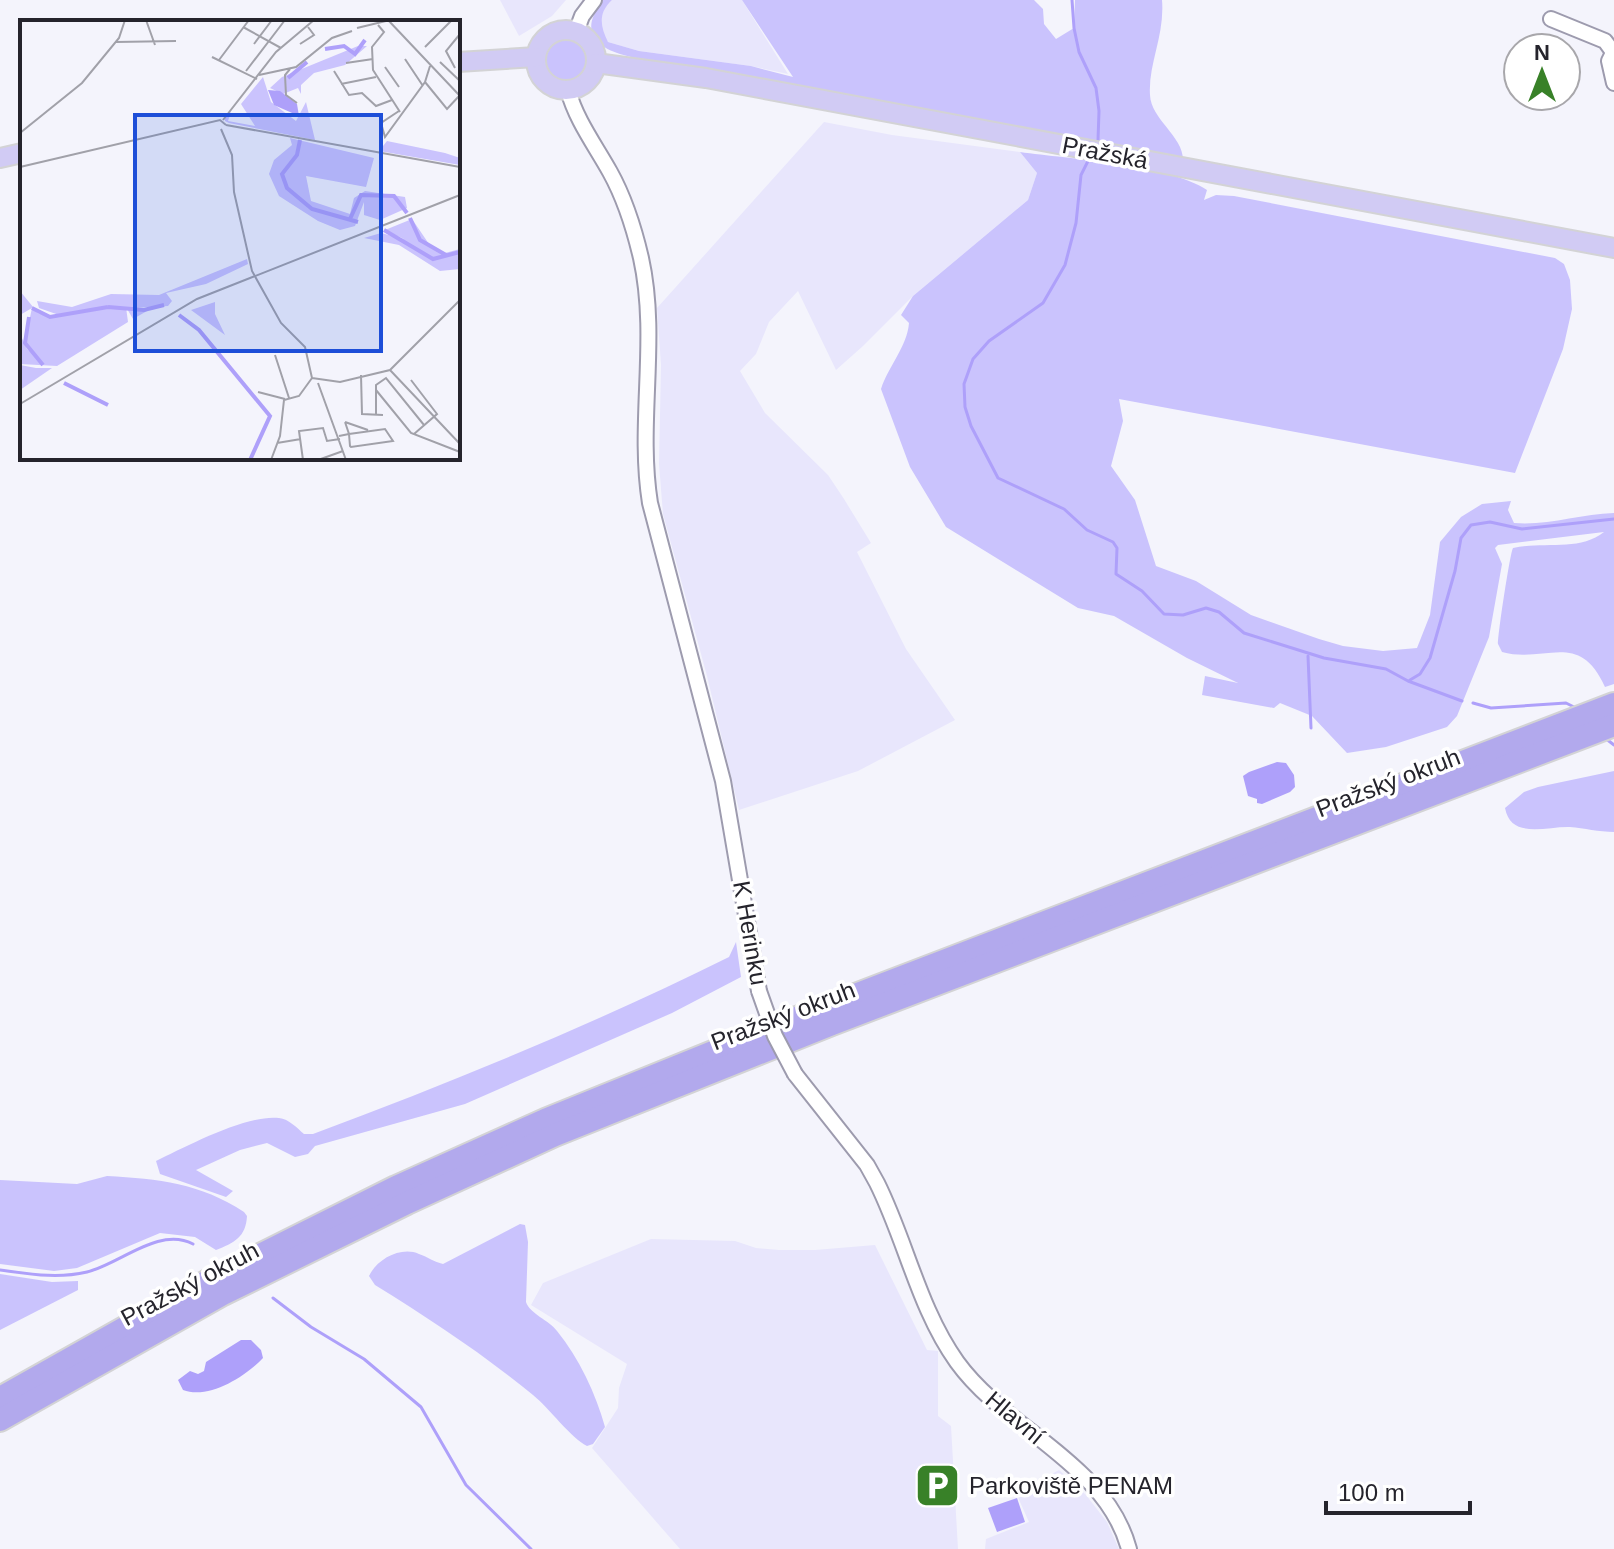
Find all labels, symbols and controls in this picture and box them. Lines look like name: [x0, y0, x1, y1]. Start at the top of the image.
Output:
inset map: [20, 20, 460, 460]
north arrow: [1502, 32, 1582, 112]
text: N: [1534, 40, 1550, 65]
street label: Pražská: [1060, 131, 1151, 174]
street label: Pražský okruh: [1312, 743, 1464, 822]
street label: K Herinku: [728, 879, 773, 987]
street label: Pražský okruh: [707, 976, 859, 1055]
street label: Pražský okruh: [116, 1236, 263, 1331]
street label: Hlavní: [981, 1385, 1050, 1450]
parking icon: Parkoviště PENAM: [914, 1462, 962, 1510]
scale bar: [1326, 1465, 1470, 1515]
place label: Parkoviště PENAM: [969, 1472, 1173, 1499]
text: 100 m: [1338, 1479, 1405, 1506]

